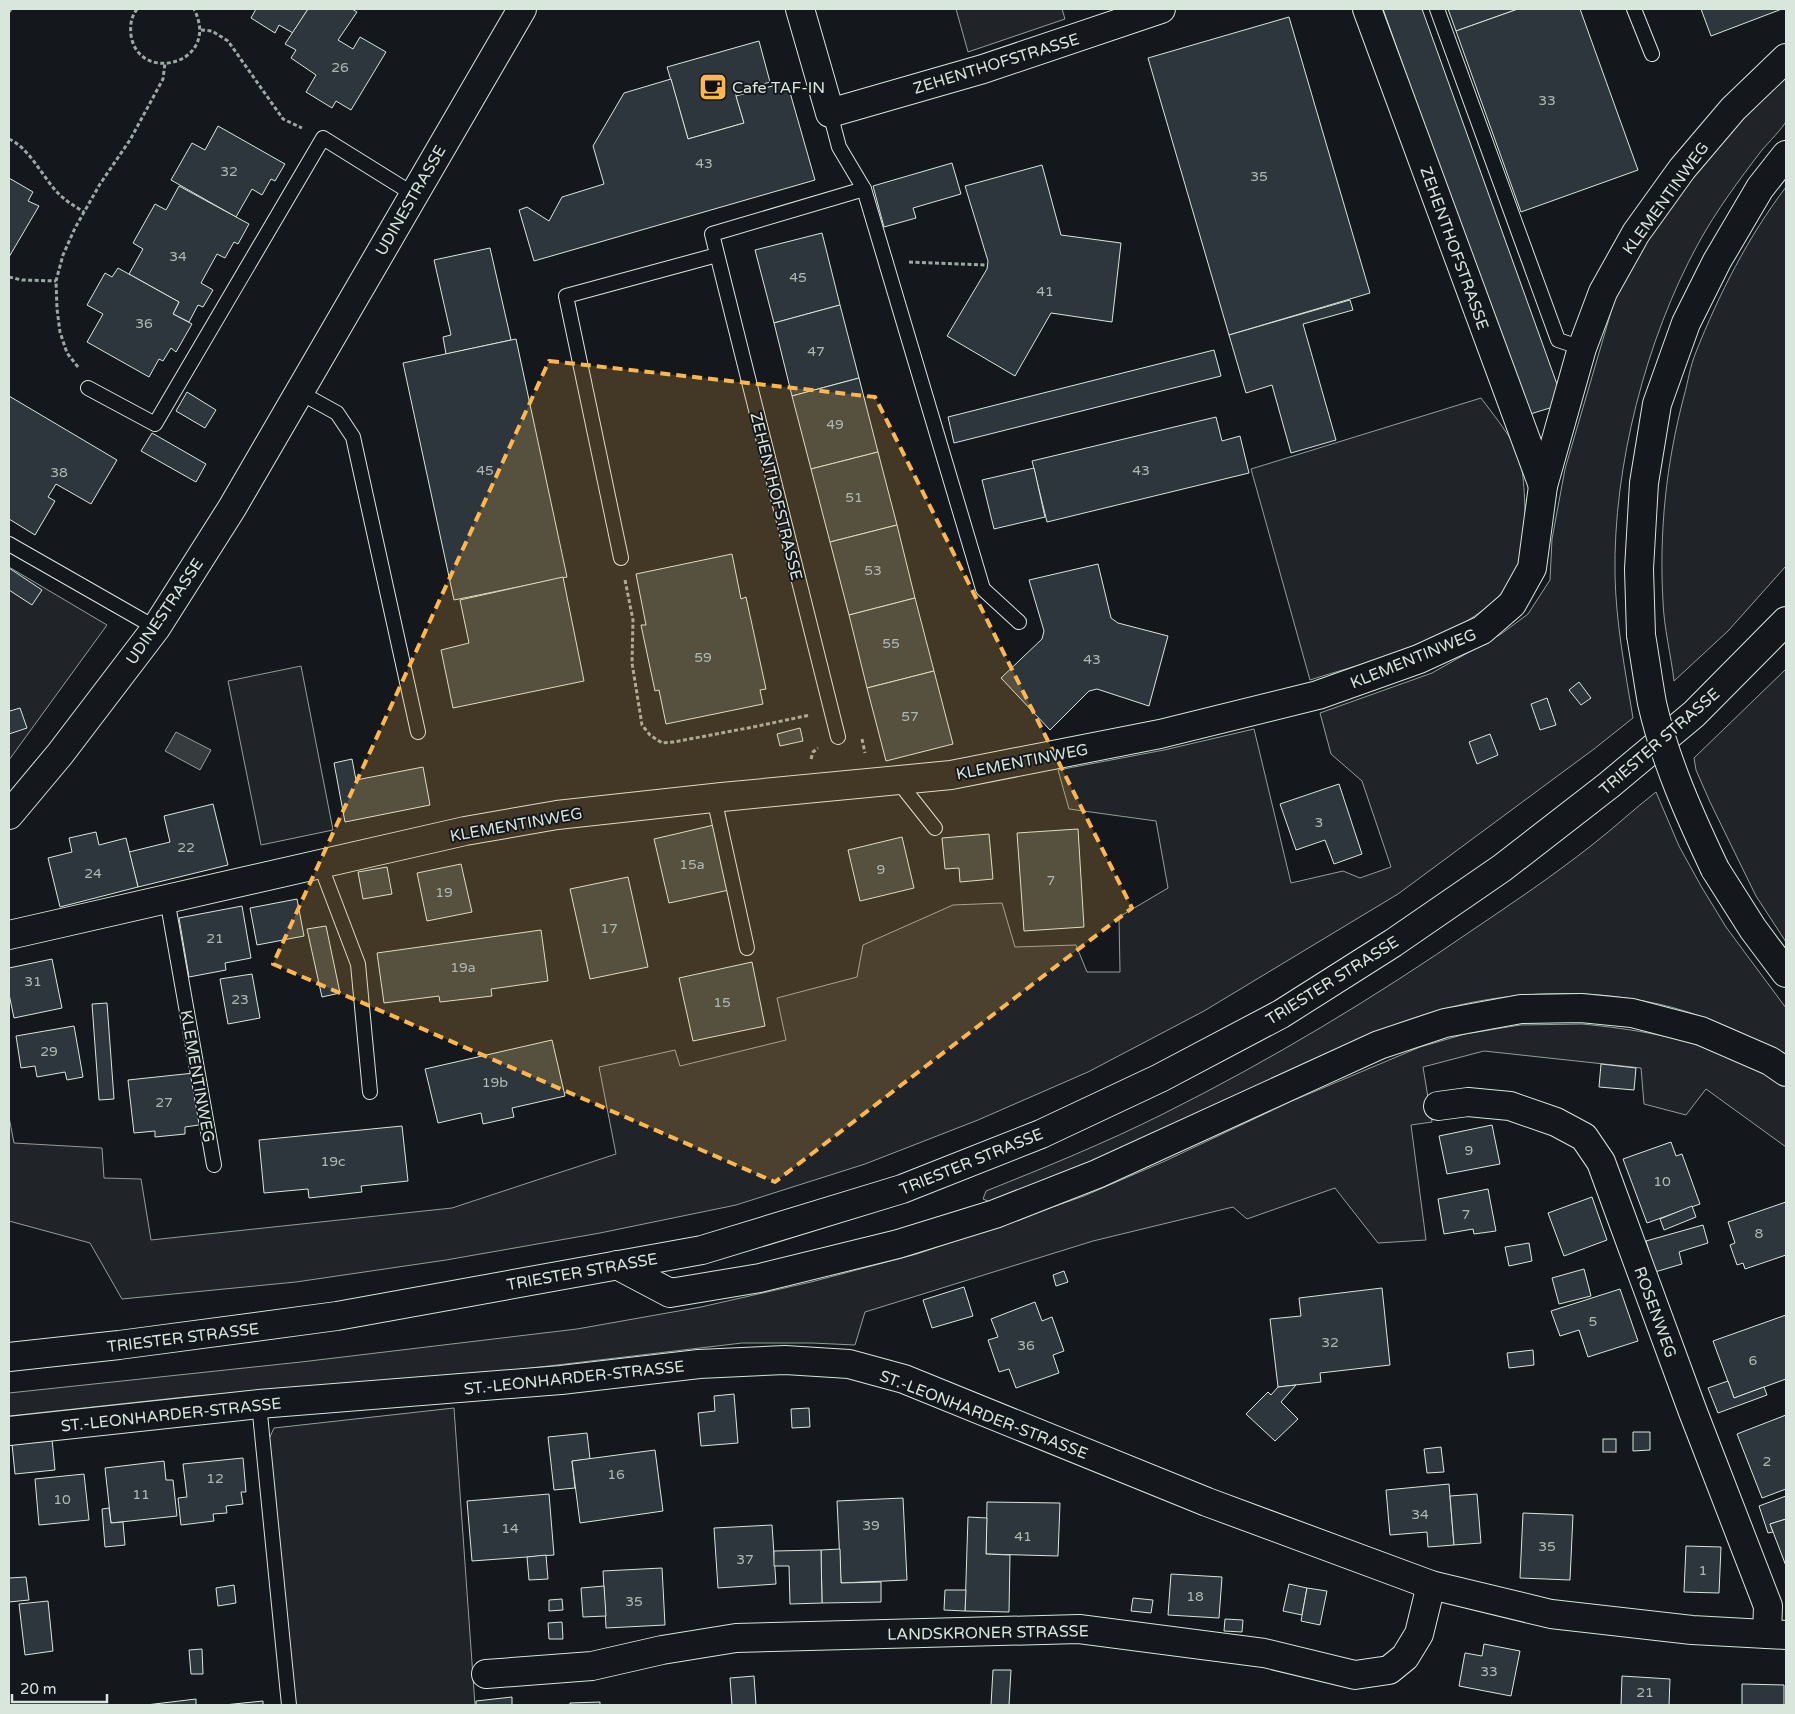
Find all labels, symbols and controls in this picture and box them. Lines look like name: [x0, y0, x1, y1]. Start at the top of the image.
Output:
street label: ZEHENTHOFSTRASSE: [911, 29, 1082, 99]
house number: 26: [331, 59, 349, 76]
cafe icon: Cafe TAF-IN: [698, 72, 728, 102]
place label: Cafe TAF-IN: [732, 78, 825, 98]
house number: 33: [1538, 92, 1556, 109]
street label: KLEMENTINWEG: [1618, 138, 1713, 259]
street label: UDINESTRASSE: [371, 142, 451, 259]
house number: 43: [695, 155, 713, 172]
house number: 32: [220, 163, 238, 180]
street label: ZEHENTHOFSTRASSE: [1415, 164, 1493, 333]
house number: 35: [1250, 168, 1268, 185]
house number: 34: [169, 248, 187, 265]
house number: 45: [789, 269, 807, 286]
house number: 41: [1036, 283, 1054, 300]
house number: 36: [135, 315, 153, 332]
house number: 47: [807, 343, 825, 360]
street label: ZEHENTHOFSTRASSE: [745, 410, 807, 582]
house number: 49: [826, 416, 844, 433]
house number: 45: [476, 462, 494, 479]
house number: 43: [1132, 462, 1150, 479]
house number: 38: [50, 464, 68, 481]
house number: 51: [845, 489, 863, 506]
street label: UDINESTRASSE: [122, 555, 208, 669]
house number: 53: [864, 562, 882, 579]
street label: KLEMENTINWEG: [1347, 625, 1479, 693]
house number: 55: [882, 635, 900, 652]
house number: 59: [694, 649, 712, 666]
house number: 43: [1083, 651, 1101, 668]
street label: TRIESTER STRASSE: [1595, 684, 1724, 799]
house number: 57: [901, 708, 919, 725]
street label: KLEMENTINWEG: [954, 739, 1090, 785]
street label: KLEMENTINWEG: [448, 803, 584, 846]
house number: 3: [1315, 814, 1323, 831]
house number: 22: [177, 839, 195, 856]
house number: 15a: [679, 856, 705, 873]
house number: 9: [877, 861, 885, 878]
house number: 24: [84, 865, 102, 882]
house number: 7: [1047, 872, 1055, 889]
house number: 19: [435, 884, 453, 901]
house number: 17: [600, 920, 618, 937]
house number: 21: [206, 930, 224, 947]
street label: TRIESTER STRASSE: [1262, 932, 1403, 1030]
house number: 19a: [450, 959, 476, 976]
house number: 31: [24, 973, 42, 990]
house number: 23: [231, 991, 249, 1008]
house number: 15: [713, 994, 731, 1011]
street label: KLEMENTINWEG: [176, 1008, 219, 1144]
house number: 29: [40, 1043, 58, 1060]
house number: 19b: [482, 1074, 508, 1091]
house number: 27: [155, 1094, 173, 1111]
street label: TRIESTER STRASSE: [897, 1124, 1046, 1200]
house number: 9: [1465, 1142, 1473, 1159]
house number: 19c: [320, 1153, 346, 1170]
house number: 10: [1653, 1173, 1671, 1190]
house number: 7: [1462, 1206, 1470, 1223]
house number: 8: [1755, 1225, 1764, 1242]
street label: TRIESTER STRASSE: [505, 1249, 659, 1295]
street label: ROSENWEG: [1629, 1264, 1681, 1361]
house number: 5: [1589, 1313, 1597, 1330]
street label: TRIESTER STRASSE: [106, 1319, 260, 1357]
house number: 32: [1321, 1334, 1339, 1351]
house number: 36: [1017, 1337, 1035, 1354]
house number: 6: [1749, 1352, 1758, 1369]
street label: ST.-LEONHARDER-STRASSE: [463, 1356, 685, 1400]
street label: ST.-LEONHARDER-STRASSE: [877, 1366, 1091, 1464]
street label: ST.-LEONHARDER-STRASSE: [60, 1393, 282, 1437]
house number: 2: [1763, 1453, 1771, 1470]
house number: 16: [607, 1466, 625, 1483]
house number: 12: [206, 1470, 224, 1487]
house number: 11: [132, 1486, 150, 1503]
house number: 10: [53, 1491, 71, 1508]
house number: 34: [1411, 1506, 1429, 1523]
house number: 39: [862, 1517, 880, 1534]
house number: 14: [501, 1520, 519, 1537]
house number: 41: [1014, 1528, 1032, 1545]
house number: 35: [1538, 1538, 1556, 1555]
house number: 37: [736, 1551, 754, 1568]
house number: 1: [1699, 1562, 1707, 1579]
house number: 18: [1186, 1588, 1204, 1605]
house number: 35: [625, 1593, 643, 1610]
street label: LANDSKRONER STRASSE: [887, 1621, 1089, 1645]
house number: 33: [1480, 1663, 1498, 1680]
scale bar: [12, 1672, 108, 1704]
text: 20 m: [20, 1680, 57, 1698]
house number: 21: [1636, 1684, 1654, 1701]

